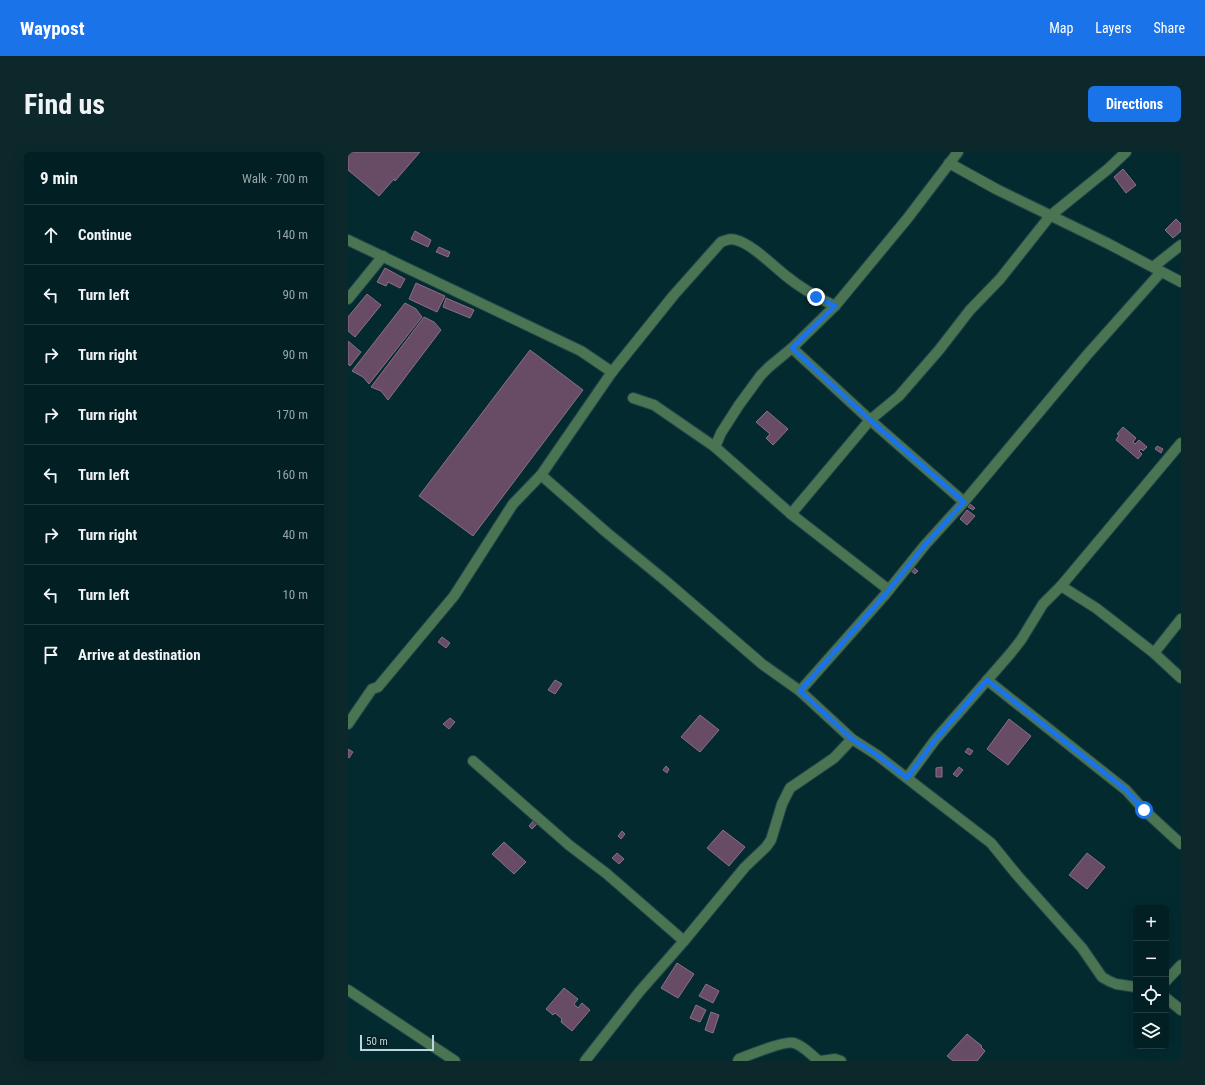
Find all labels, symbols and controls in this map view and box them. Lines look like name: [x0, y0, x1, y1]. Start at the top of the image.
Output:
text: Waypost: [20, 17, 85, 40]
text: Map: [1049, 20, 1073, 36]
text: Layers: [1095, 20, 1132, 36]
text: Share: [1154, 20, 1185, 36]
button: Directions: [1088, 86, 1181, 122]
text: Find us: [24, 88, 105, 121]
text: 9 min: [40, 168, 78, 188]
text: Walk · 700 m: [242, 171, 308, 186]
icon: ahead: [40, 224, 62, 246]
text: Continue: [78, 226, 132, 244]
text: 140 m: [276, 227, 308, 242]
icon: left: [40, 284, 62, 306]
text: Turn left: [78, 286, 129, 304]
text: 90 m: [282, 287, 308, 302]
route end: [807, 288, 825, 306]
icon: right: [40, 344, 62, 366]
text: Turn right: [78, 346, 137, 364]
text: 90 m: [282, 347, 308, 362]
icon: right: [40, 404, 62, 426]
text: Turn right: [78, 406, 137, 424]
text: 170 m: [276, 407, 308, 422]
icon: left: [40, 464, 62, 486]
text: Turn left: [78, 466, 129, 484]
text: 160 m: [276, 467, 308, 482]
icon: right: [40, 524, 62, 546]
text: Turn right: [78, 526, 137, 544]
text: 40 m: [282, 527, 308, 542]
icon: left: [40, 584, 62, 606]
text: Turn left: [78, 586, 129, 604]
text: 10 m: [282, 587, 308, 602]
icon: arrive: [40, 644, 62, 666]
text: Arrive at destination: [78, 646, 201, 664]
route start: [1135, 801, 1153, 819]
map controls: [1133, 905, 1169, 1049]
button: +: [1133, 905, 1169, 941]
button: −: [1133, 941, 1169, 977]
button: locate: [1133, 977, 1169, 1013]
button: layers: [1133, 1013, 1169, 1049]
scale bar: [360, 1033, 434, 1052]
text: 50 m: [366, 1035, 388, 1048]

